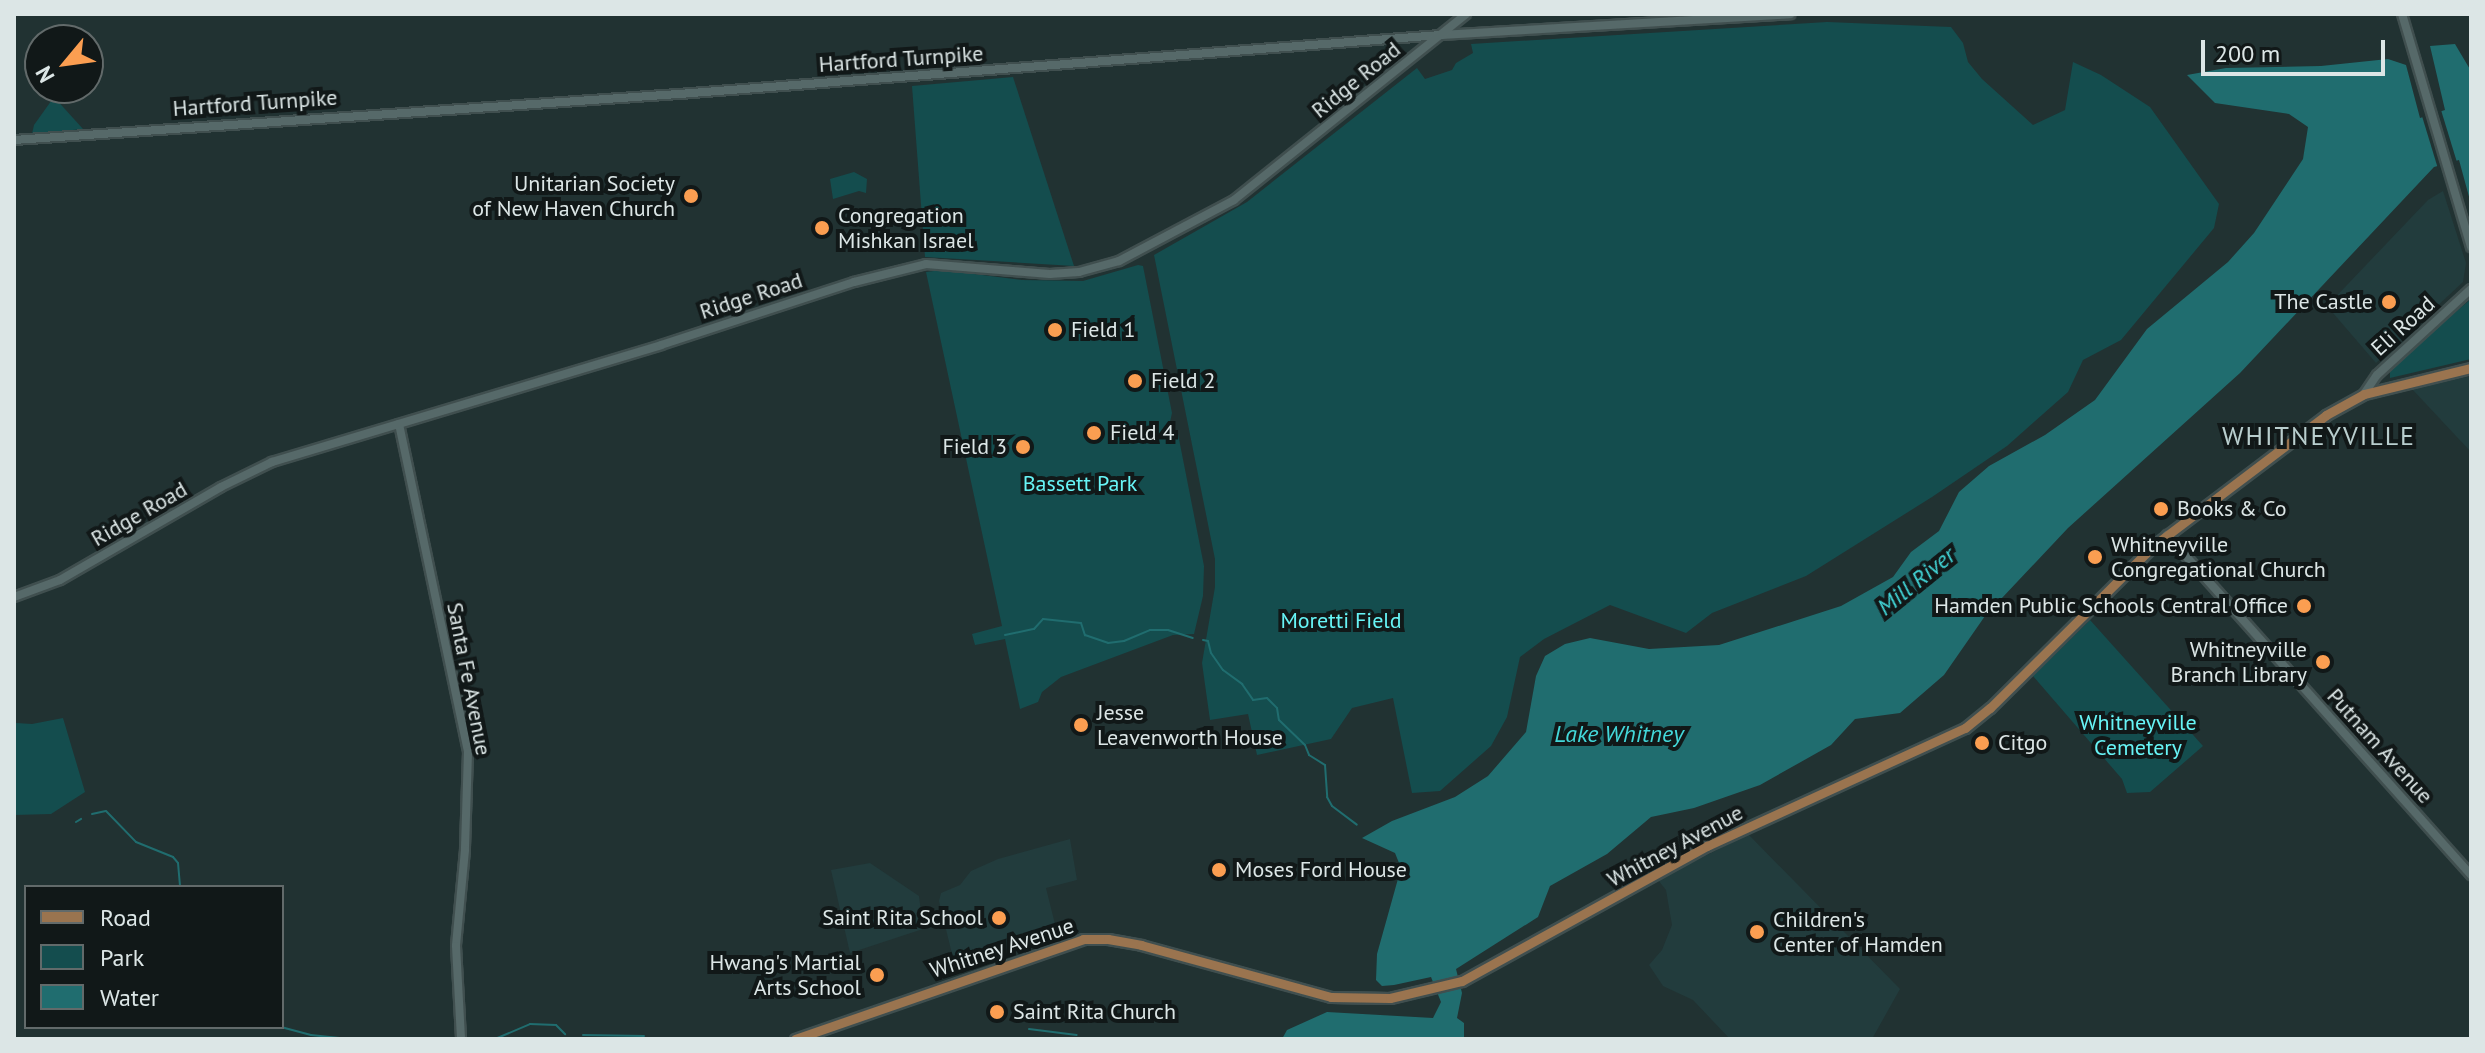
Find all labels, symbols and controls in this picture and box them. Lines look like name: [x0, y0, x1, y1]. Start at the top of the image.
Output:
north arrow: [24, 24, 104, 104]
scale bar: [2205, 24, 2389, 74]
street label: Ridge Road: [1306, 36, 1406, 124]
text: 200 m: [2215, 38, 2280, 69]
street label: Hartford Turnpike: [817, 40, 985, 78]
text: N: [29, 62, 61, 88]
street label: Hartford Turnpike: [171, 84, 339, 122]
place label: Unitarian Society of New Haven Church: [472, 170, 675, 222]
marker: Unitarian Society of New Haven Church: [682, 187, 700, 205]
place label: Congregation Mishkan Israel: [838, 202, 974, 254]
marker: Congregation Mishkan Israel: [813, 219, 831, 237]
street label: Ridge Road: [696, 267, 806, 325]
place label: The Castle: [2274, 289, 2373, 315]
street label: Eli Road: [2366, 291, 2440, 361]
marker: The Castle: [2380, 293, 2398, 311]
place label: Field 1: [1071, 317, 1136, 343]
marker: Field 1: [1046, 321, 1064, 339]
place label: Field 2: [1151, 368, 1216, 394]
marker: Field 2: [1126, 372, 1144, 390]
place label: Field 4: [1110, 420, 1175, 446]
district label: WHITNEYVILLE: [2222, 420, 2416, 452]
marker: Field 4: [1085, 424, 1103, 442]
place label: Field 3: [942, 434, 1007, 460]
marker: Field 3: [1014, 438, 1032, 456]
park label: Bassett Park: [1023, 471, 1137, 497]
street label: Ridge Road: [86, 476, 192, 552]
place label: Books & Co: [2177, 496, 2286, 522]
marker: Books & Co: [2152, 500, 2170, 518]
place label: Whitneyville Congregational Church: [2111, 531, 2326, 582]
water label: Mill River: [1871, 541, 1961, 621]
marker: Whitneyville Congregational Church: [2086, 548, 2104, 566]
place label: Hamden Public Schools Central Office: [1934, 593, 2288, 619]
marker: Hamden Public Schools Central Office: [2295, 597, 2313, 615]
street label: Santa Fe Avenue: [441, 600, 497, 758]
park label: Moretti Field: [1280, 608, 1402, 634]
place label: Whitneyville Branch Library: [2171, 636, 2307, 688]
marker: Whitneyville Branch Library: [2314, 653, 2332, 671]
street label: Putnam Avenue: [2321, 683, 2439, 809]
place label: Jesse Leavenworth House: [1097, 699, 1283, 750]
park label: Whitneyville Cemetery: [2079, 709, 2197, 760]
marker: Jesse Leavenworth House: [1072, 716, 1090, 734]
water label: Lake Whitney: [1554, 720, 1684, 748]
place label: Citgo: [1998, 730, 2047, 756]
marker: Citgo: [1973, 734, 1991, 752]
street label: Whitney Avenue: [1602, 799, 1748, 893]
place label: Moses Ford House: [1235, 857, 1407, 883]
marker: Moses Ford House: [1210, 861, 1228, 879]
legend: [24, 885, 284, 1029]
text: Road: [100, 902, 151, 933]
place label: Saint Rita School: [822, 905, 983, 931]
place label: Children's Center of Hamden: [1773, 906, 1943, 958]
marker: Saint Rita School: [990, 909, 1008, 927]
street label: Whitney Avenue: [926, 912, 1078, 984]
marker: Children's Center of Hamden: [1748, 923, 1766, 941]
text: Park: [100, 942, 144, 973]
place label: Hwang's Martial Arts School: [710, 949, 861, 1000]
marker: Hwang's Martial Arts School: [868, 966, 886, 984]
text: Water: [100, 982, 159, 1013]
place label: Saint Rita Church: [1013, 999, 1176, 1025]
marker: Saint Rita Church: [988, 1003, 1006, 1021]

